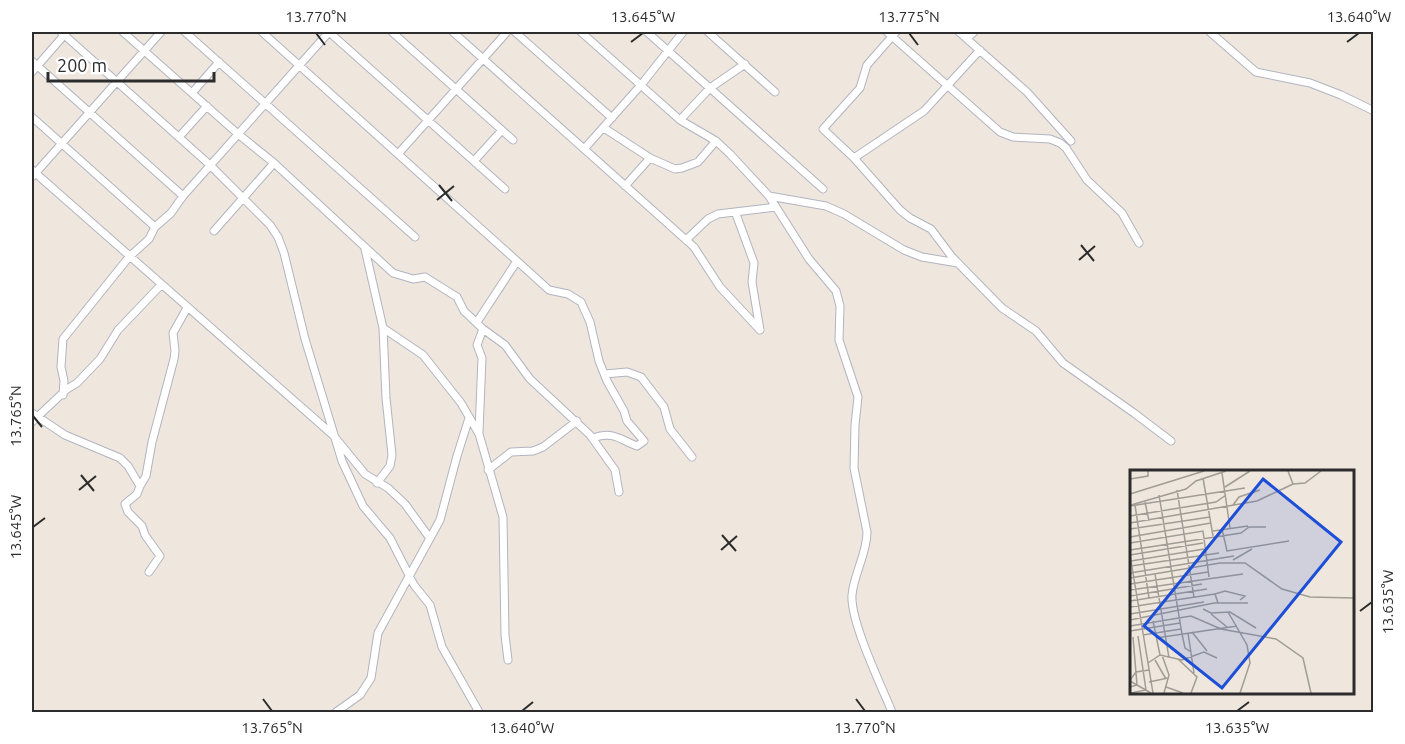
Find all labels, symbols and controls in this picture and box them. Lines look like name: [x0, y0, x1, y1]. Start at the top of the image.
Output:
text: 13.770°N: [285, 8, 347, 25]
text: 13.645°W: [611, 8, 675, 25]
text: 13.775°N: [878, 8, 940, 25]
text: 13.640°W: [1327, 8, 1391, 25]
scale bar: [48, 45, 214, 83]
text: 200 m: [57, 55, 107, 75]
text: 13.765°N: [7, 385, 24, 447]
inset map: [1130, 470, 1354, 693]
text: 13.645°W: [7, 495, 24, 559]
text: 13.635°W: [1379, 570, 1396, 634]
text: 13.765°N: [241, 719, 303, 736]
text: 13.640°W: [490, 719, 554, 736]
text: 13.770°N: [834, 719, 896, 736]
text: 13.635°W: [1205, 719, 1269, 736]

